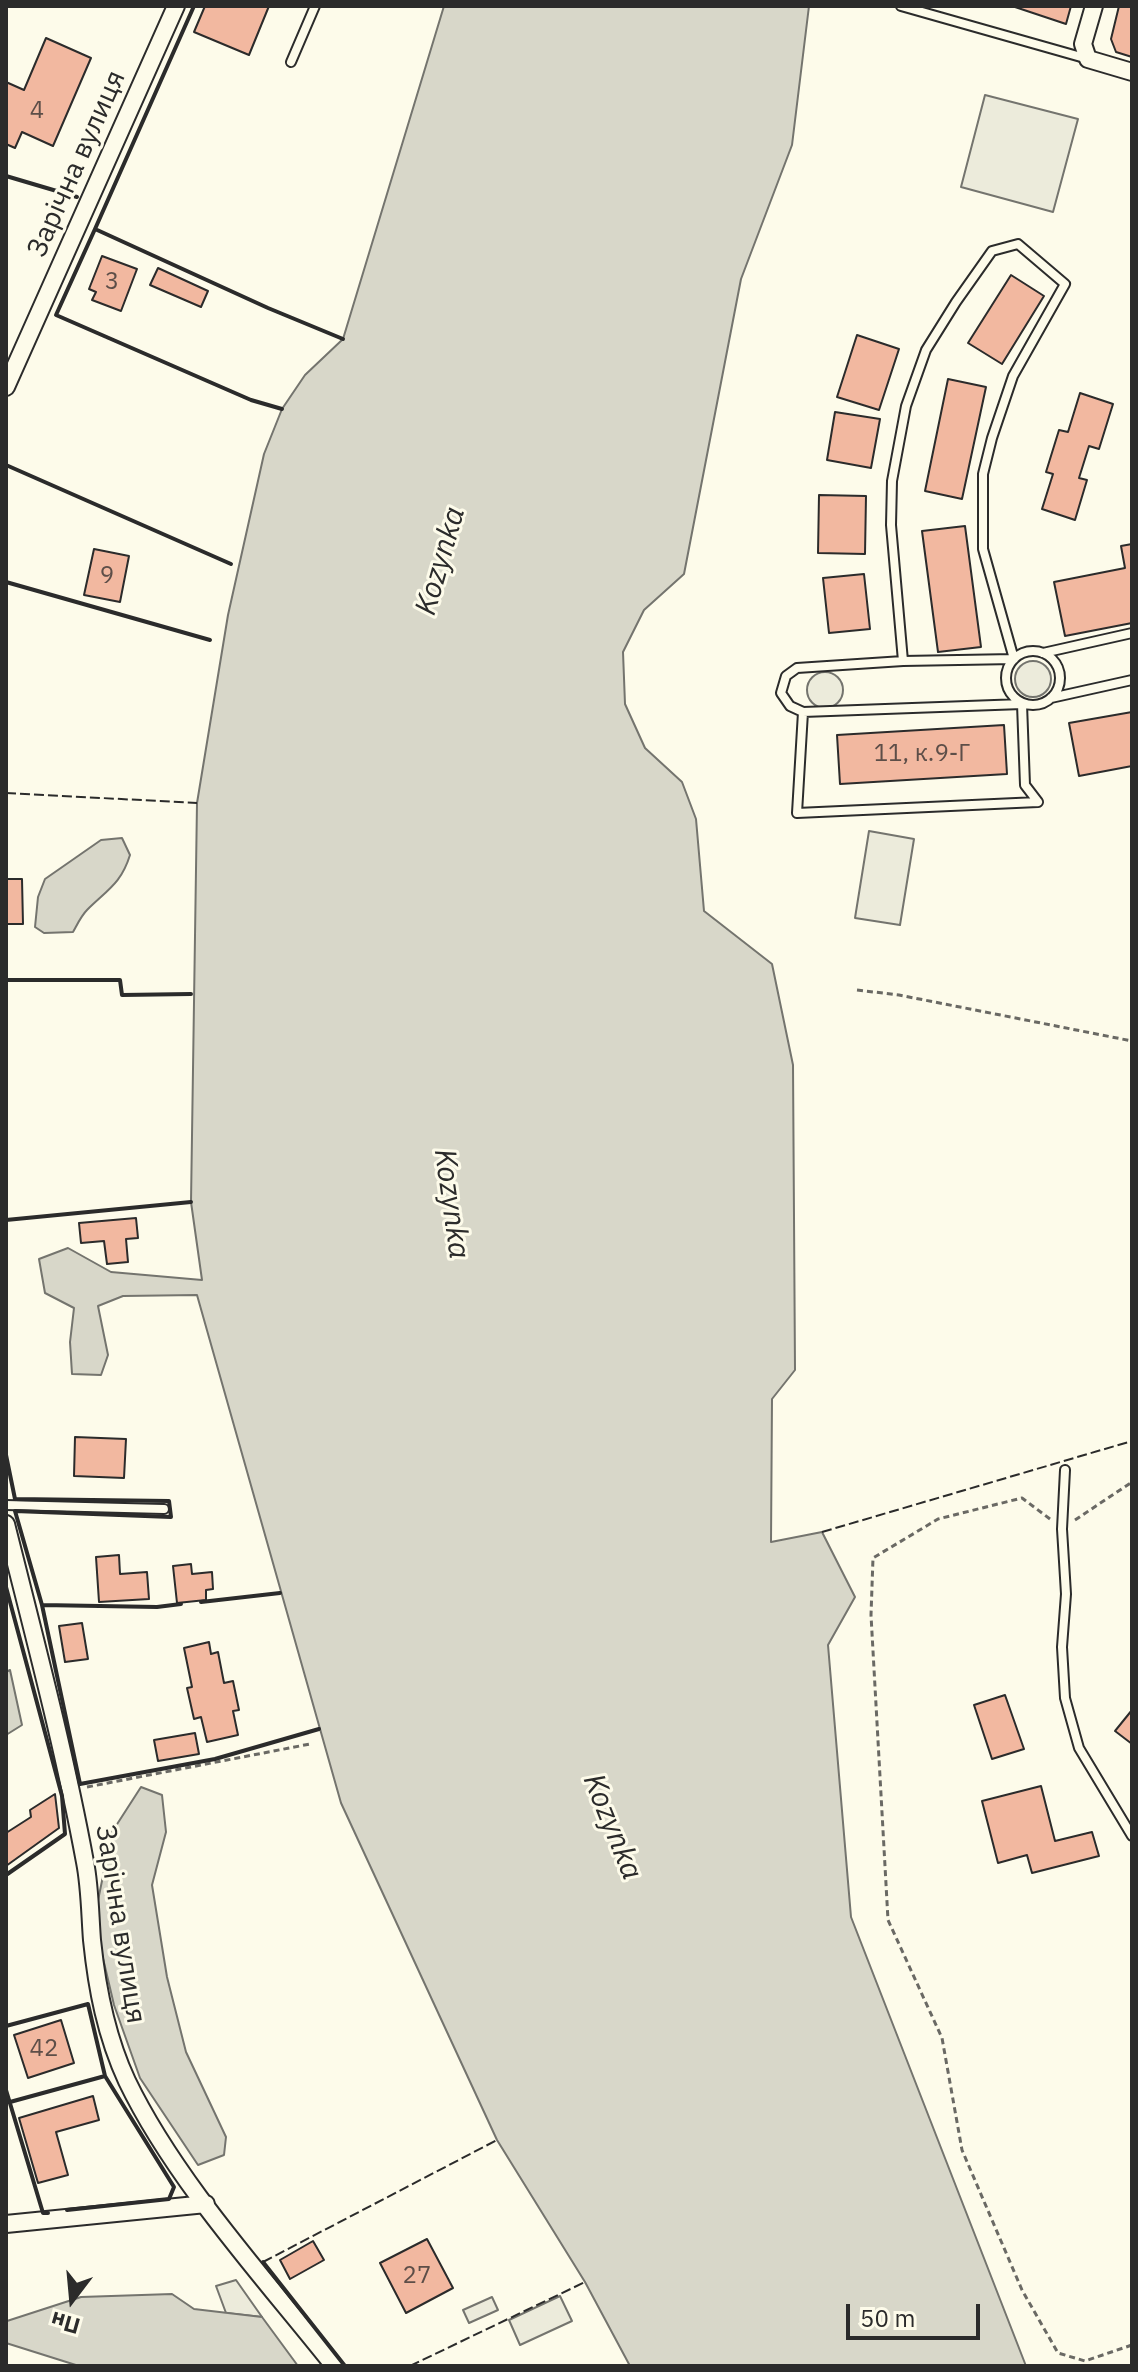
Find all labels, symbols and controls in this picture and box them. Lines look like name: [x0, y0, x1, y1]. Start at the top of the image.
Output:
street label: Зарічна вулиця: [21, 65, 133, 263]
house number: 4: [30, 97, 44, 125]
house number: 3: [105, 268, 119, 296]
water label: Kozynka: [408, 503, 474, 619]
house number: 9: [100, 562, 114, 590]
house number: 11, к.9-Г: [874, 740, 970, 768]
water label: Kozynka: [425, 1147, 477, 1261]
water label: Kozynka: [575, 1769, 649, 1885]
street label: Зарічна вулиця: [88, 1822, 152, 2026]
house number: 42: [30, 2035, 58, 2063]
north arrow: [32, 2260, 112, 2340]
house number: 27: [403, 2262, 431, 2290]
scale bar: [850, 2288, 984, 2338]
text: 50 m: [860, 2302, 915, 2334]
text: Пн: [47, 2306, 83, 2341]

